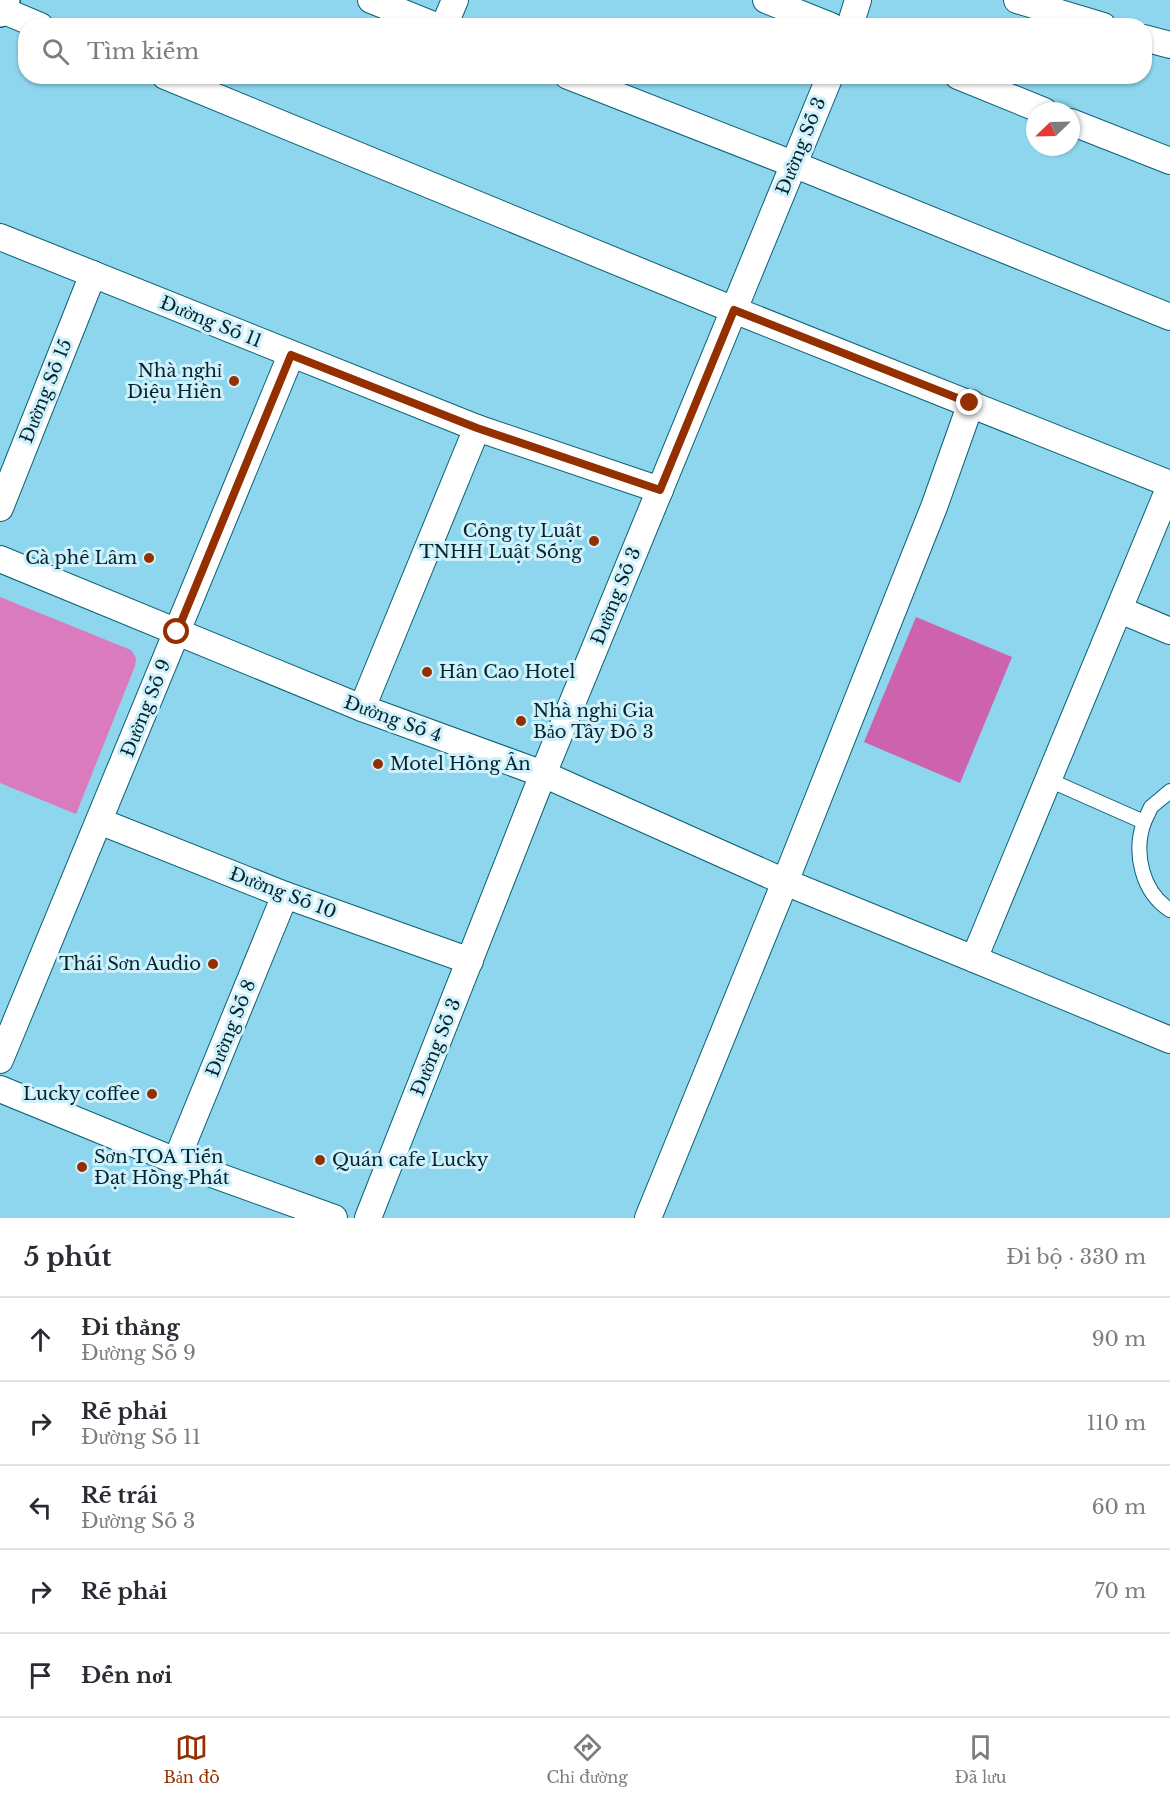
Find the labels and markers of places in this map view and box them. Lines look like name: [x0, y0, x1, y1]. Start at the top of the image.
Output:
place label: Nhà nghỉ Diệu Hiền: [127, 360, 222, 403]
marker: Nhà nghỉ Diệu Hiền: [227, 374, 241, 388]
place label: Công ty Luật TNHH Luật Sống: [419, 520, 582, 563]
marker: Công ty Luật TNHH Luật Sống: [587, 534, 601, 548]
place label: Cà phê Lâm: [25, 547, 137, 569]
marker: Cà phê Lâm: [142, 551, 156, 565]
place label: Hân Cao Hotel: [439, 661, 576, 683]
marker: Hân Cao Hotel: [420, 665, 434, 679]
place label: Nhà nghỉ Gia Bảo Tây Đô 3: [533, 700, 654, 743]
marker: Nhà nghỉ Gia Bảo Tây Đô 3: [514, 714, 528, 728]
place label: Motel Hồng Ân: [390, 752, 531, 775]
marker: Motel Hồng Ân: [371, 757, 385, 771]
place label: Thái Sơn Audio: [59, 953, 201, 975]
marker: Thái Sơn Audio: [206, 957, 220, 971]
place label: Lucky coffee: [23, 1083, 140, 1105]
marker: Lucky coffee: [145, 1087, 159, 1101]
place label: Sơn TOA Tiến Đạt Hồng Phát: [94, 1146, 230, 1189]
place label: Quán cafe Lucky: [332, 1149, 489, 1171]
marker: Quán cafe Lucky: [313, 1153, 327, 1167]
marker: Sơn TOA Tiến Đạt Hồng Phát: [75, 1160, 89, 1174]

